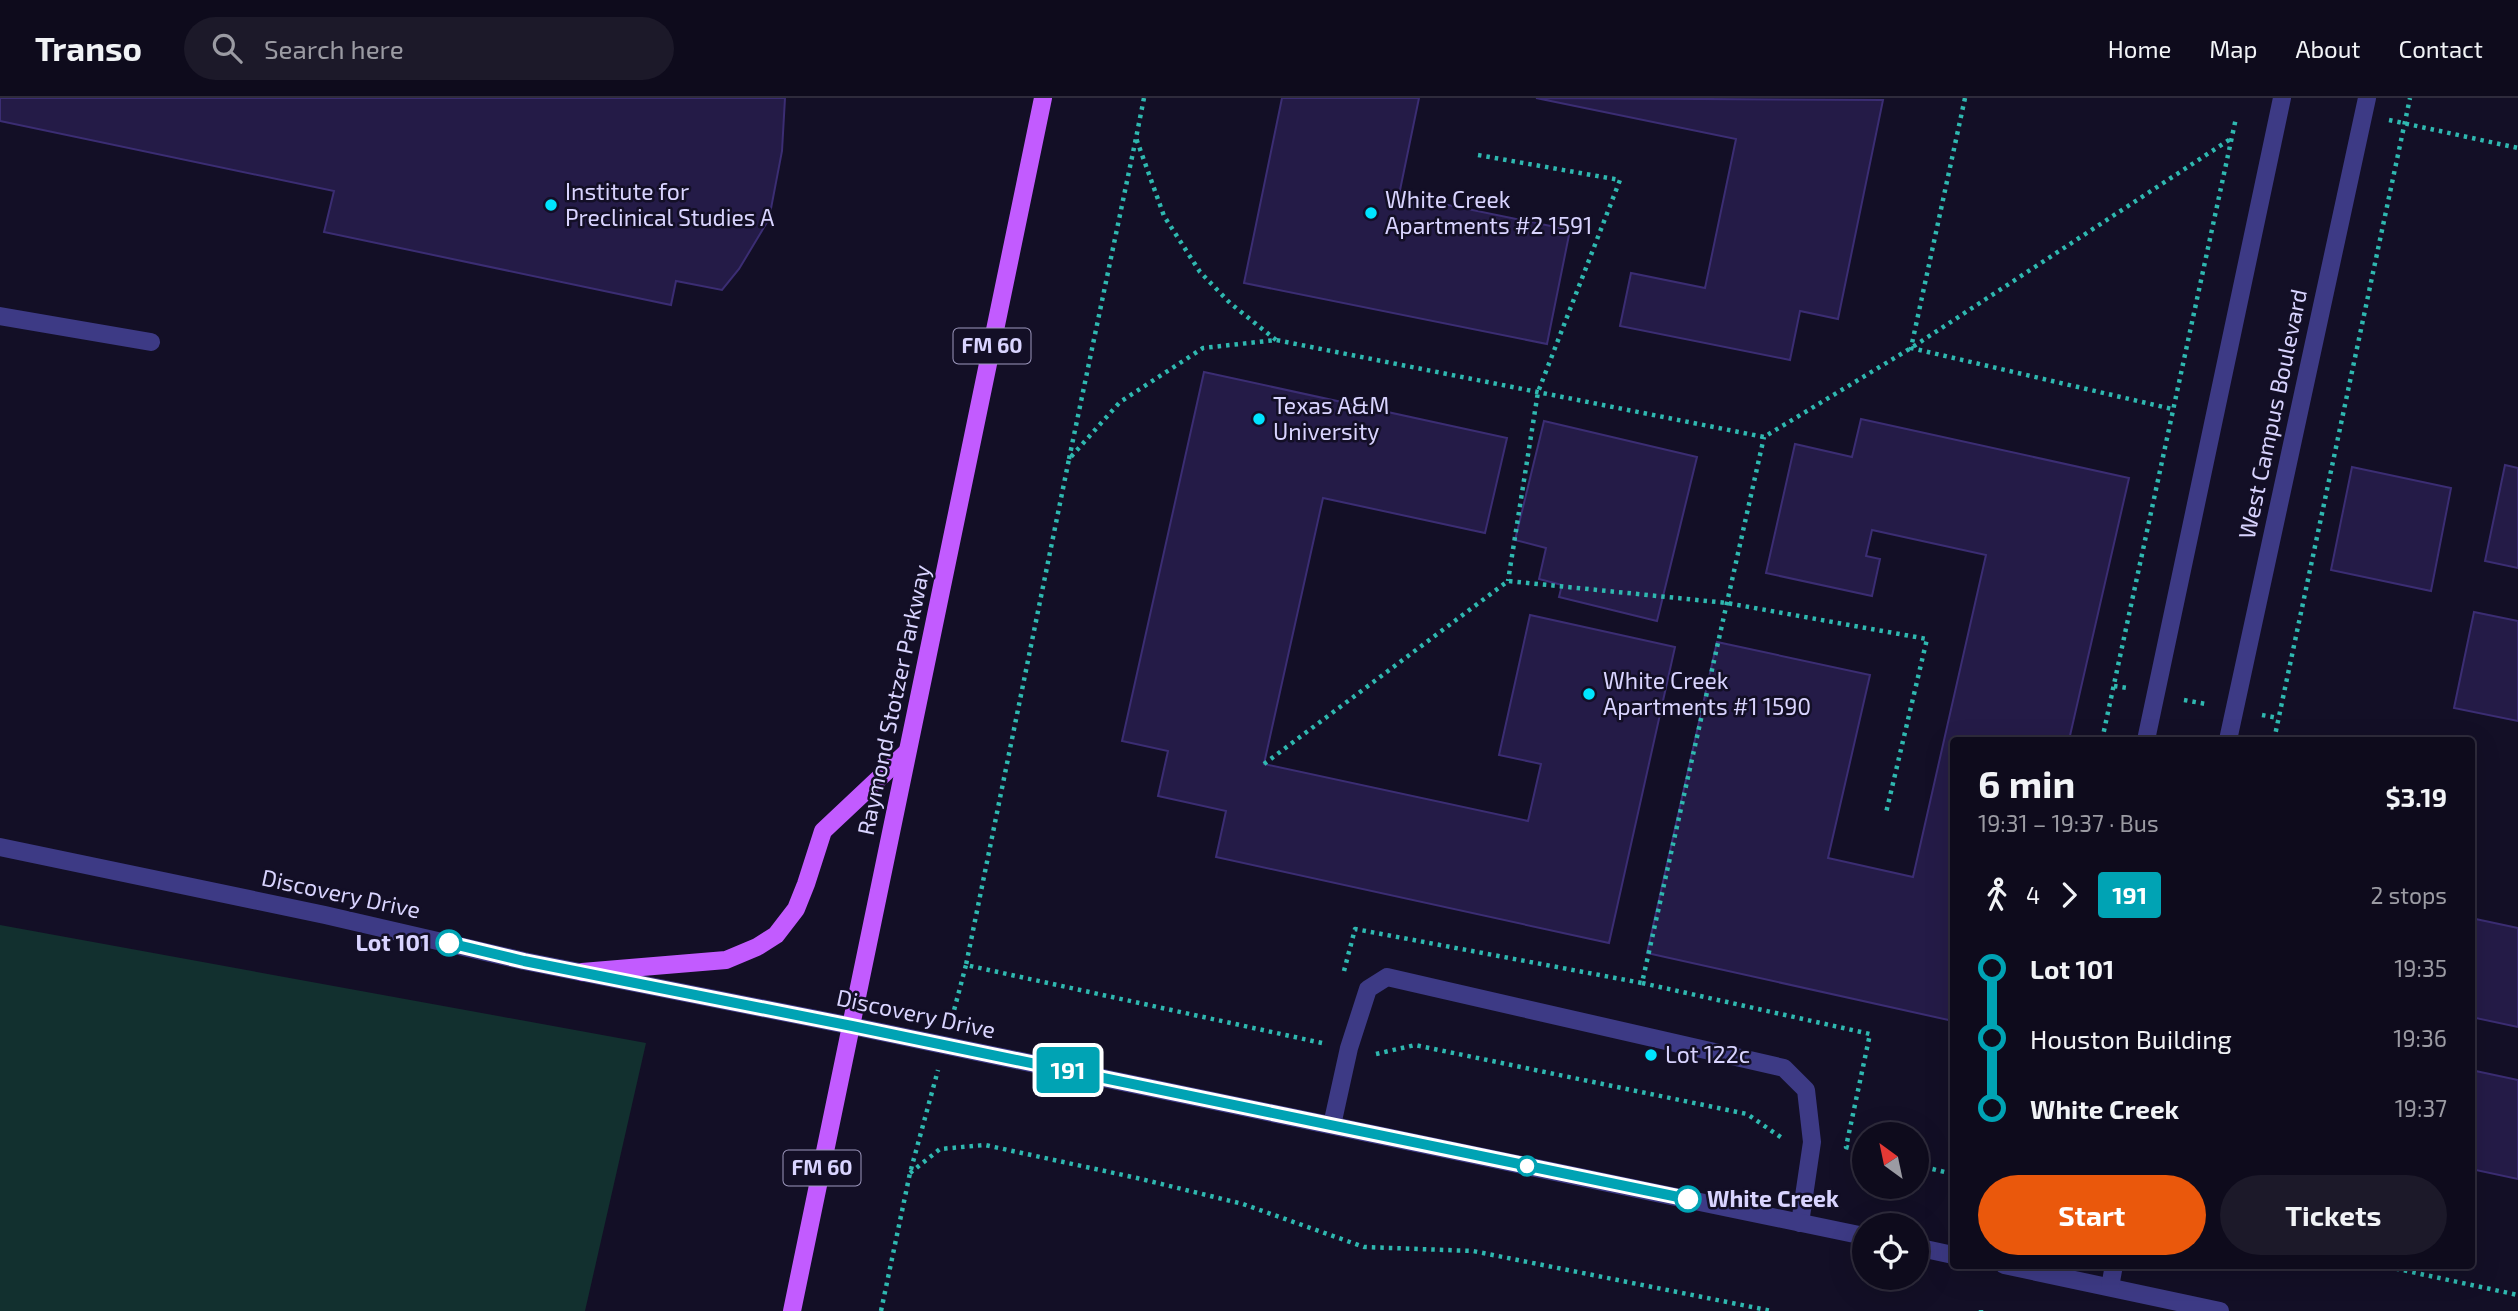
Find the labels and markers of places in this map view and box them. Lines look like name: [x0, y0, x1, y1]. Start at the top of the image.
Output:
place label: Institute for Preclinical Studies A: [565, 177, 775, 231]
place label: White Creek Apartments #2 1591: [1385, 185, 1592, 239]
marker: Institute for Preclinical Studies A: [543, 197, 559, 213]
marker: White Creek Apartments #2 1591: [1363, 205, 1379, 221]
place label: Texas A&M University: [1273, 391, 1389, 445]
marker: Texas A&M University: [1251, 411, 1267, 427]
place label: White Creek Apartments #1 1590: [1603, 666, 1811, 720]
marker: White Creek Apartments #1 1590: [1581, 686, 1597, 702]
place label: Lot 101: [355, 928, 430, 956]
marker: Lot 101: [436, 930, 462, 956]
place label: Lot 122c: [1665, 1040, 1750, 1068]
marker: Lot 122c: [1643, 1047, 1659, 1063]
unlabelled marker: [1517, 1156, 1537, 1176]
place label: White Creek: [1707, 1184, 1839, 1212]
marker: White Creek: [1675, 1186, 1701, 1212]

